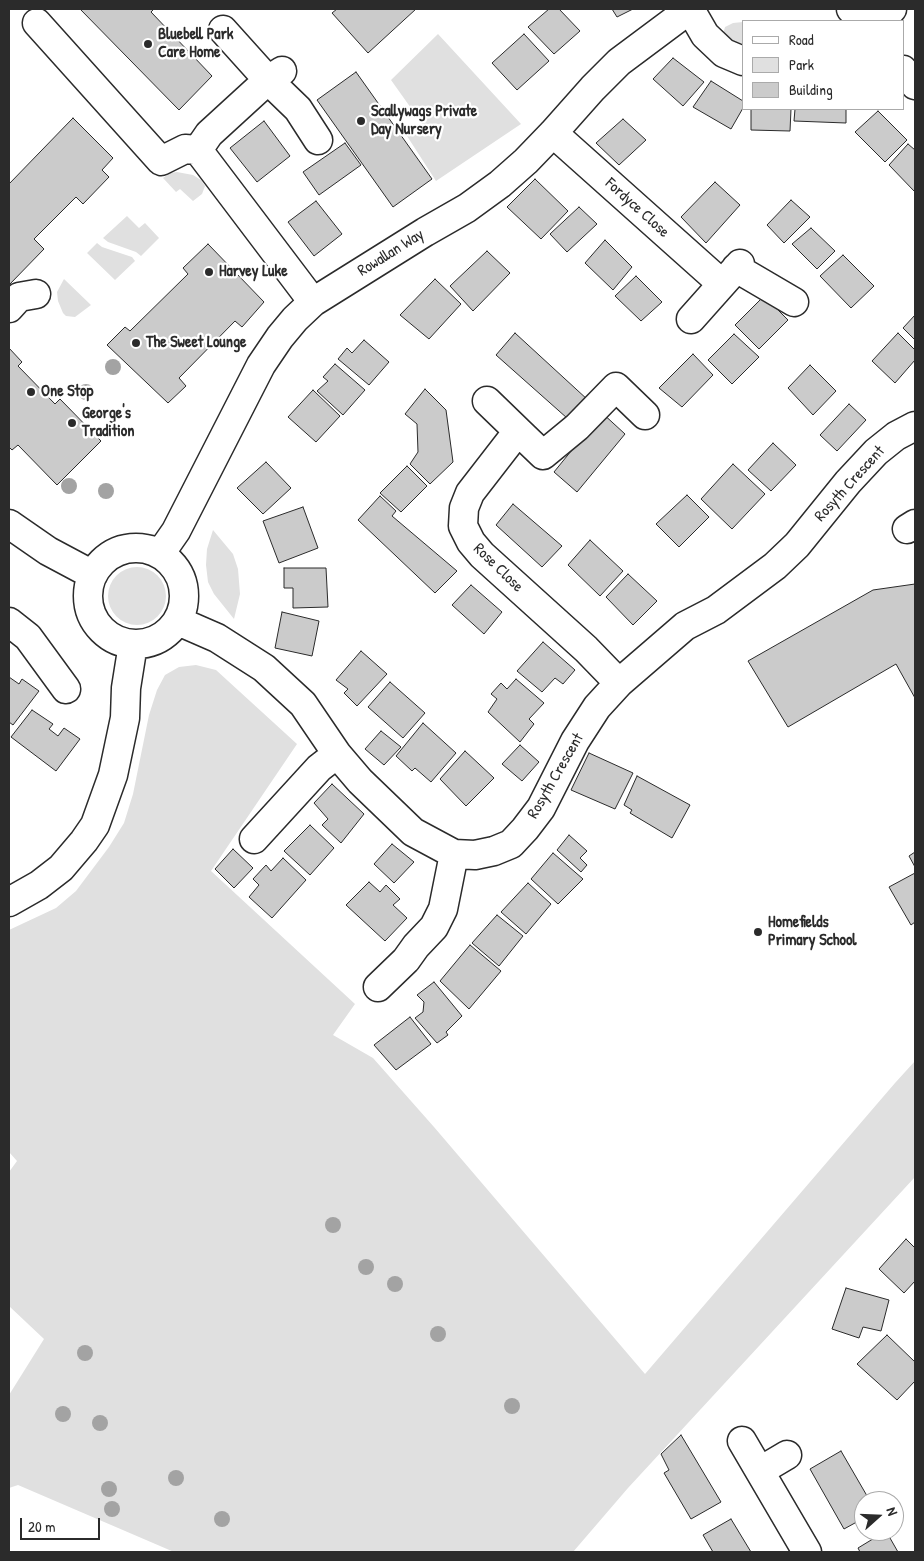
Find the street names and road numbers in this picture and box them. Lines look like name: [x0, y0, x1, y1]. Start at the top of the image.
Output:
street label: Fordyce Close: [601, 174, 673, 242]
street label: Rowallan Way: [354, 225, 428, 281]
street label: Rosyth Crescent: [811, 442, 889, 526]
street label: Rose Close: [469, 540, 527, 596]
street label: Rosyth Crescent: [524, 730, 588, 822]

